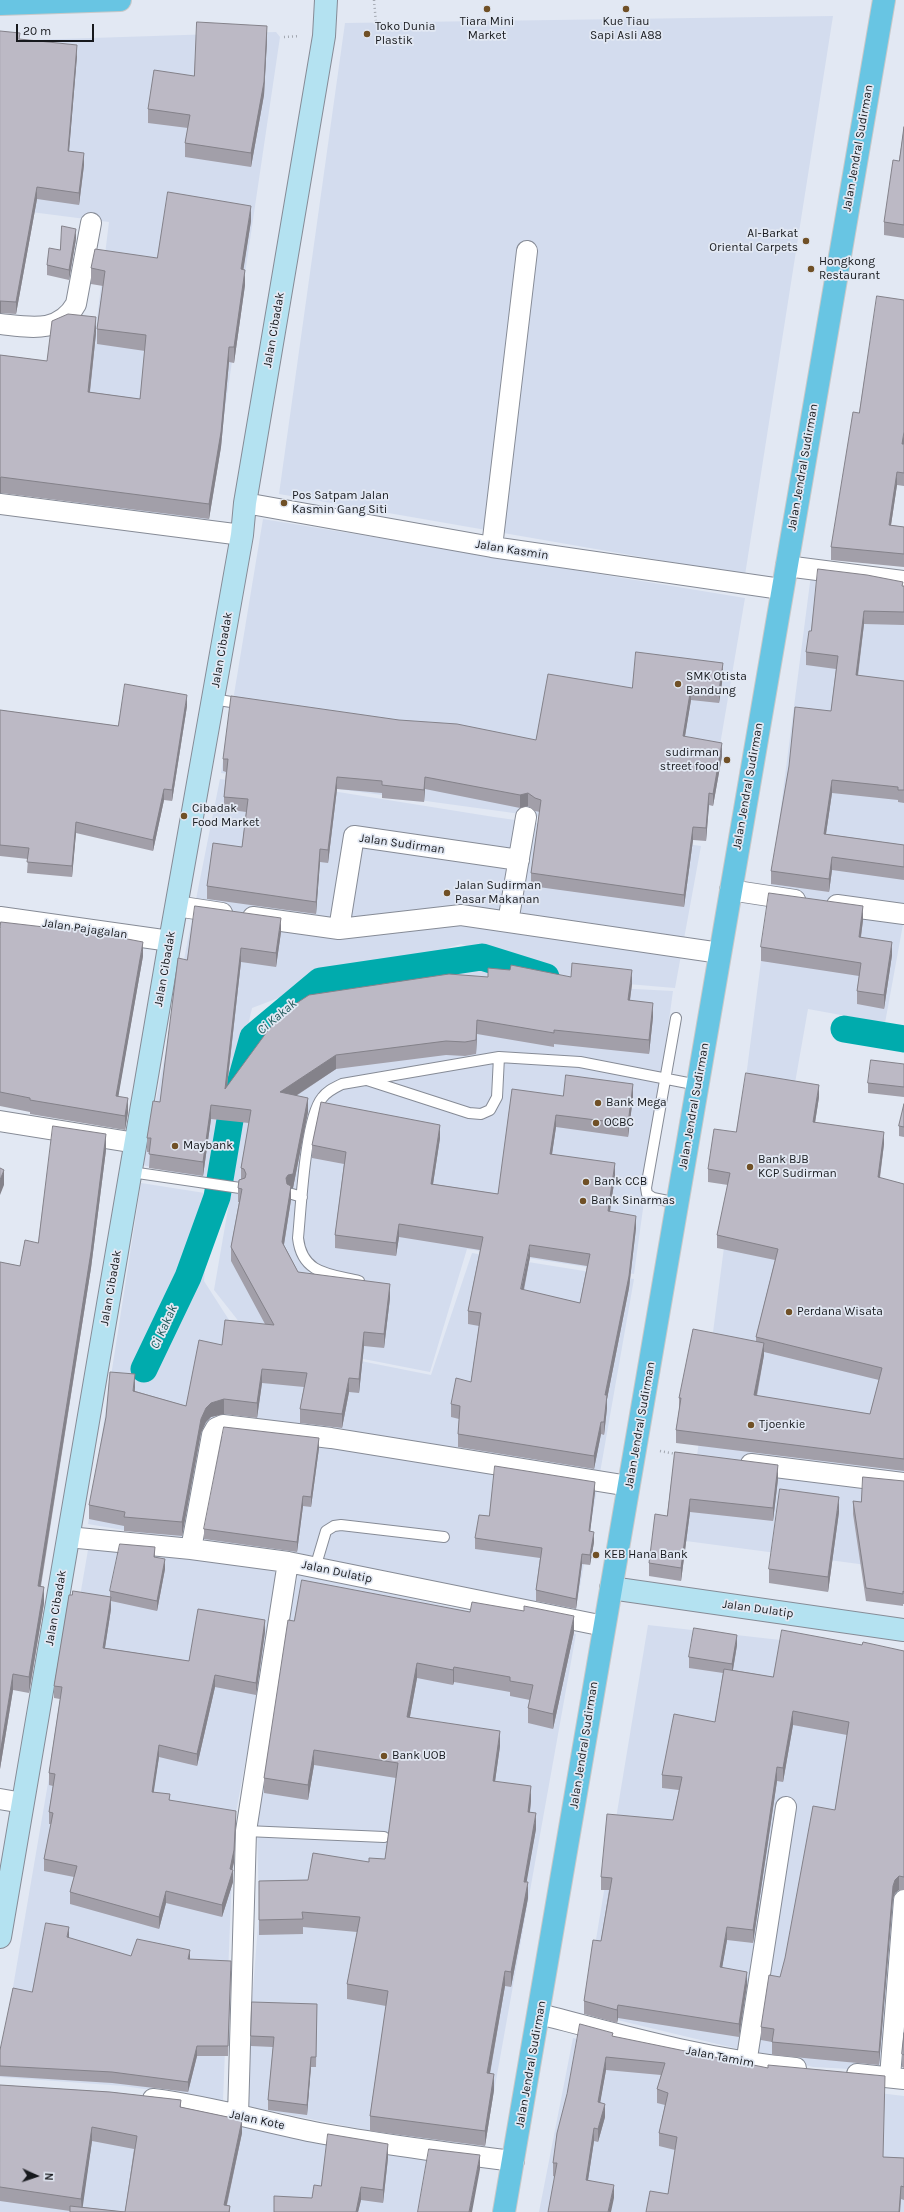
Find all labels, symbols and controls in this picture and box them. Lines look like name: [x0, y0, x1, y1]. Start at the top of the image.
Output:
marker: Tiara Mini Market: [482, 4, 492, 14]
marker: Kue Tiau Sapi Asli A88: [621, 4, 631, 14]
place label: Tiara Mini Market: [460, 15, 514, 43]
place label: Kue Tiau Sapi Asli A88: [590, 15, 662, 43]
scale bar: [18, 16, 96, 42]
place label: Toko Dunia Plastik: [375, 20, 435, 48]
text: 20 m: [23, 24, 51, 38]
marker: Toko Dunia Plastik: [362, 29, 372, 39]
street label: Jalan Jendral Sudirman: [840, 83, 876, 213]
place label: Al-Barkat Oriental Carpets: [709, 227, 798, 255]
marker: Al-Barkat Oriental Carpets: [801, 236, 811, 246]
place label: Hongkong Restaurant: [819, 255, 880, 283]
marker: Hongkong Restaurant: [806, 264, 816, 274]
street label: Jalan Cibadak: [260, 291, 288, 369]
street label: Jalan Jendral Sudirman: [785, 402, 821, 532]
place label: Pos Satpam Jalan Kasmin Gang Siti: [292, 489, 389, 517]
marker: Pos Satpam Jalan Kasmin Gang Siti: [279, 498, 289, 508]
street label: Jalan Kasmin: [474, 537, 550, 563]
street label: Jalan Cibadak: [208, 611, 236, 689]
place label: SMK Otista Bandung: [686, 670, 747, 698]
marker: SMK Otista Bandung: [673, 679, 683, 689]
street label: Jalan Jendral Sudirman: [730, 721, 766, 851]
place label: sudirman street food: [660, 746, 719, 774]
marker: sudirman street food: [722, 755, 732, 765]
place label: Cibadak Food Market: [192, 802, 260, 830]
marker: Cibadak Food Market: [179, 811, 189, 821]
street label: Jalan Sudirman: [358, 831, 446, 857]
place label: Jalan Sudirman Pasar Makanan: [455, 879, 541, 907]
marker: Jalan Sudirman Pasar Makanan: [442, 888, 452, 898]
street label: Jalan Pajagalan: [42, 916, 128, 942]
street label: Jalan Cibadak: [151, 930, 179, 1008]
water label: Ci Kakak: [254, 996, 300, 1038]
street label: Jalan Jendral Sudirman: [676, 1041, 712, 1171]
place label: Bank Mega: [606, 1096, 667, 1110]
marker: Bank Mega: [593, 1098, 603, 1108]
place label: OCBC: [604, 1116, 634, 1130]
marker: OCBC: [591, 1118, 601, 1128]
place label: Maybank: [183, 1139, 233, 1153]
marker: Maybank: [170, 1141, 180, 1151]
place label: Bank BJB KCP Sudirman: [758, 1153, 837, 1181]
marker: Bank BJB KCP Sudirman: [745, 1162, 755, 1172]
place label: Bank CCB: [594, 1175, 647, 1189]
marker: Bank CCB: [581, 1177, 591, 1187]
place label: Bank Sinarmas: [591, 1194, 675, 1208]
marker: Bank Sinarmas: [578, 1196, 588, 1206]
street label: Jalan Cibadak: [97, 1249, 125, 1327]
water label: Ci Kakak: [147, 1302, 181, 1352]
place label: Perdana Wisata: [797, 1305, 883, 1319]
marker: Perdana Wisata: [784, 1307, 794, 1317]
street label: Jalan Jendral Sudirman: [622, 1360, 658, 1490]
place label: Tjoenkie: [759, 1418, 805, 1432]
marker: Tjoenkie: [746, 1420, 756, 1430]
place label: KEB Hana Bank: [604, 1548, 688, 1562]
marker: KEB Hana Bank: [591, 1550, 601, 1560]
street label: Jalan Dulatip: [300, 1557, 374, 1587]
street label: Jalan Cibadak: [42, 1569, 70, 1647]
street label: Jalan Dulatip: [721, 1597, 795, 1621]
street label: Jalan Jendral Sudirman: [567, 1680, 601, 1810]
place label: Bank UOB: [392, 1749, 446, 1763]
marker: Bank UOB: [379, 1751, 389, 1761]
street label: Jalan Jendral Sudirman: [513, 1999, 549, 2129]
street label: Jalan Tamim: [685, 2043, 755, 2071]
street label: Jalan Kote: [228, 2107, 286, 2133]
north arrow: [16, 2156, 56, 2196]
text: N: [42, 2172, 55, 2181]

